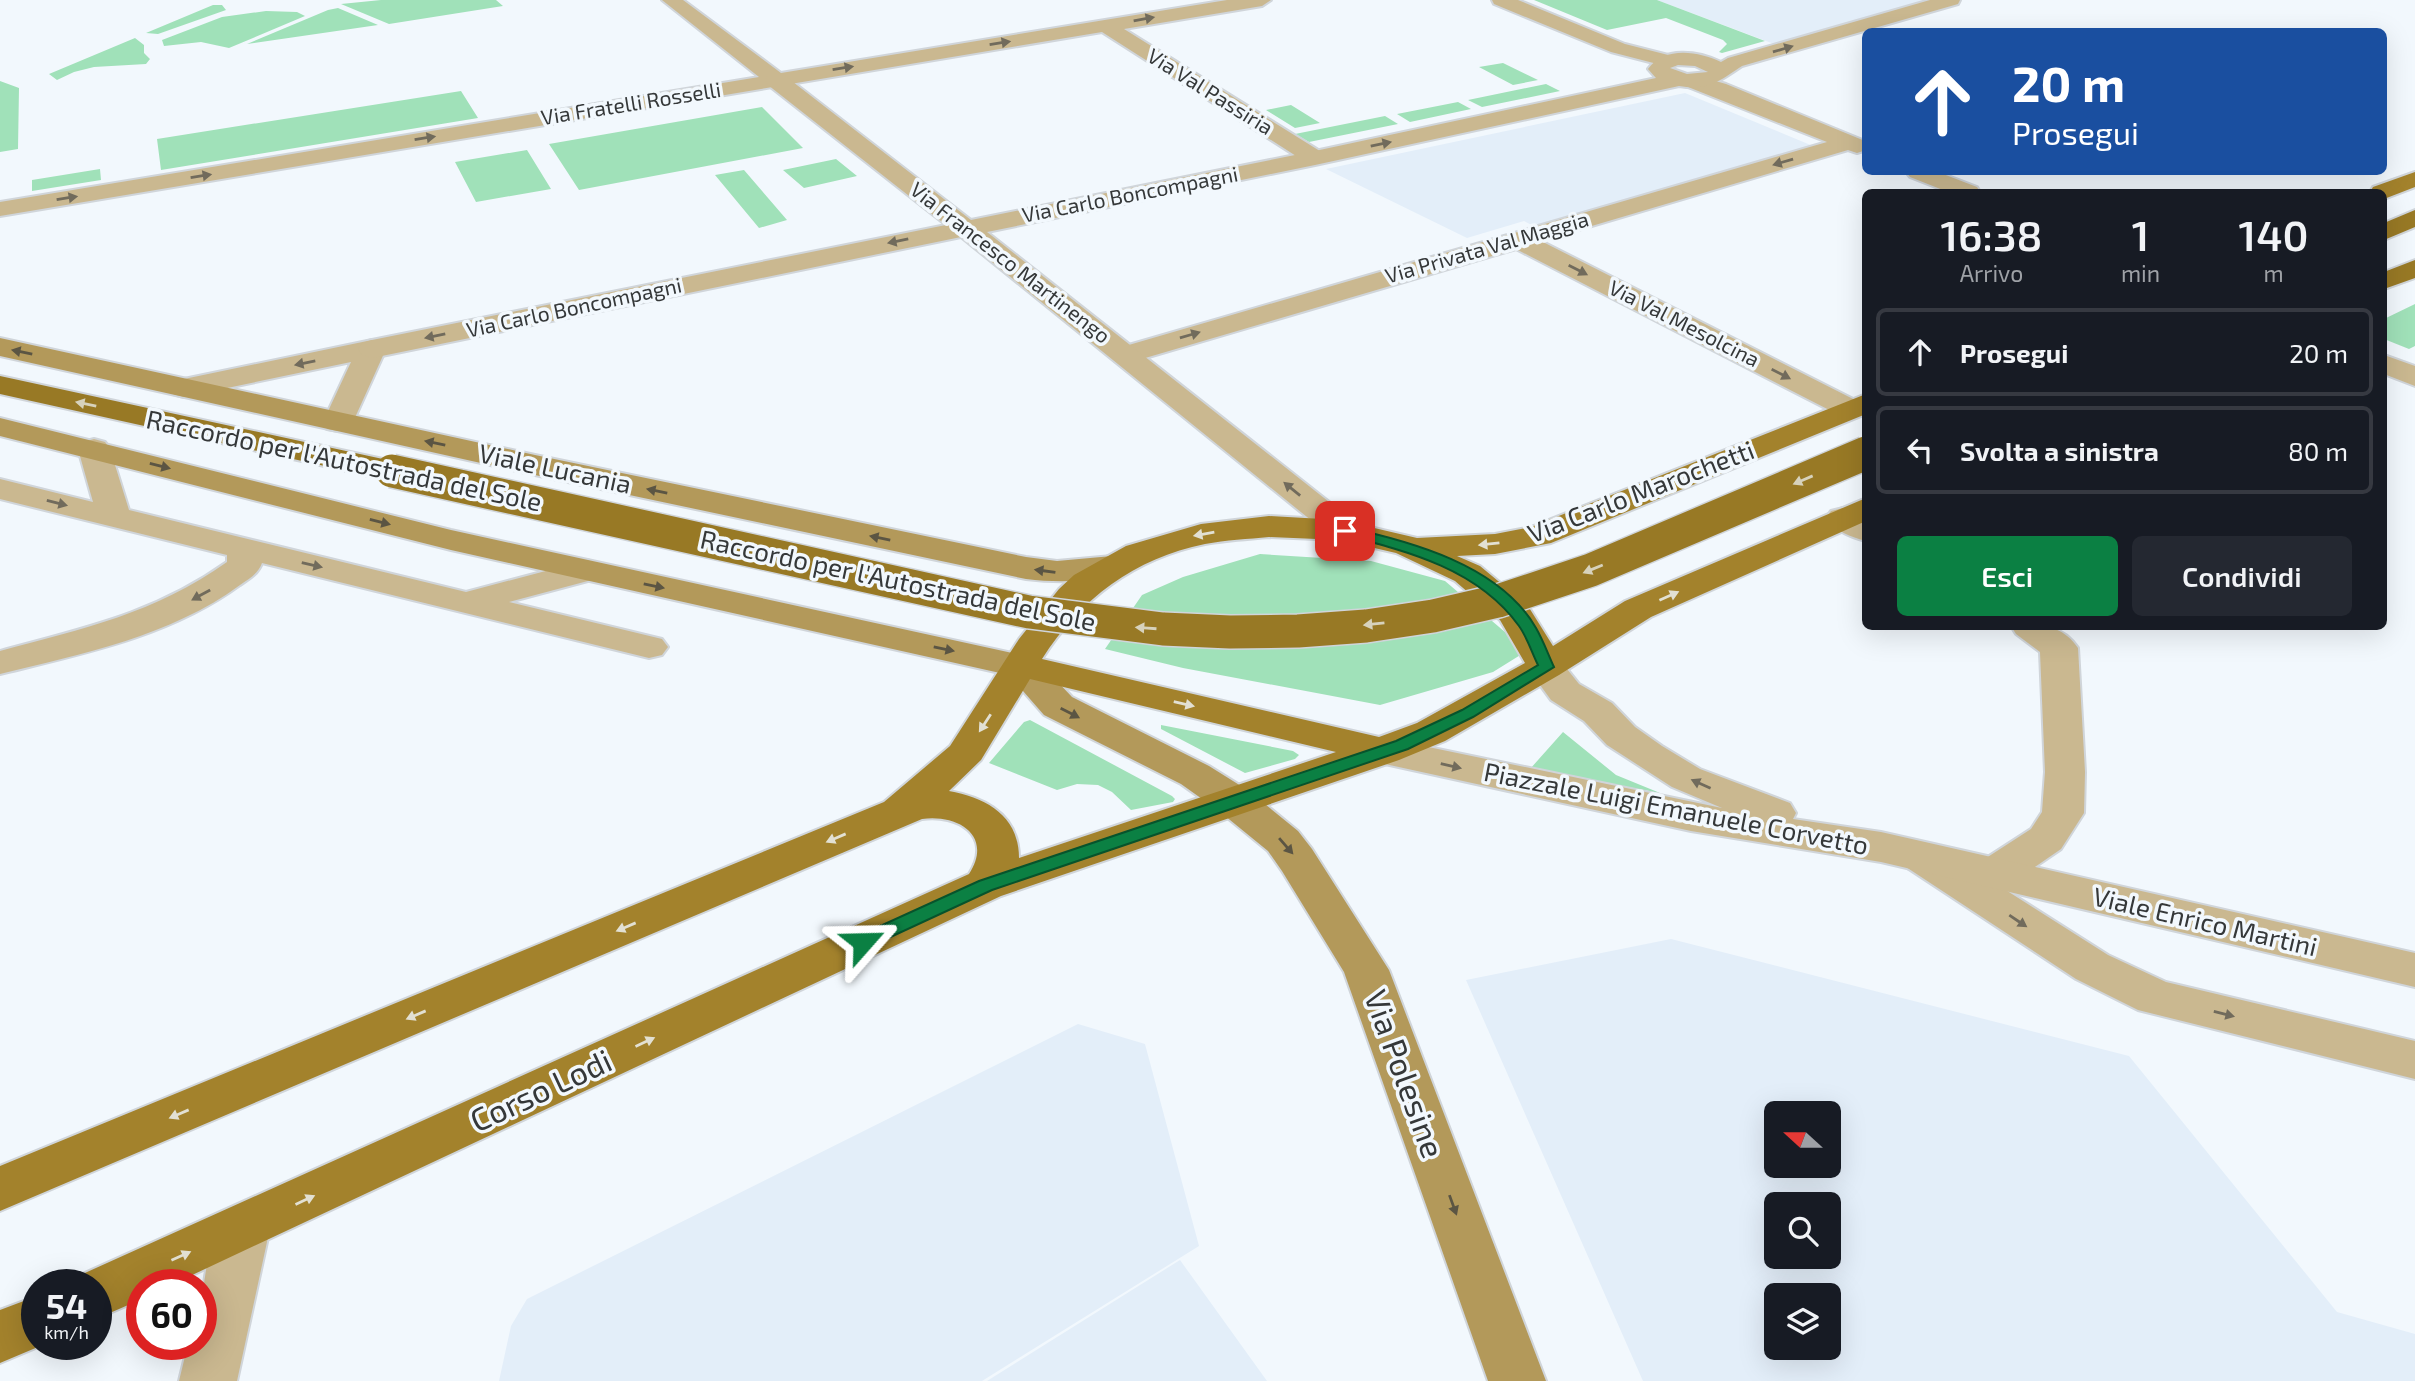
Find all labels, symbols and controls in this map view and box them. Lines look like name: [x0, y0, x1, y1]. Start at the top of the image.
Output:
one-way arrow: [1133, 13, 1155, 24]
one-way arrow: [989, 37, 1011, 48]
street label: Via Val Passiria: [1143, 42, 1278, 139]
one-way arrow: [1773, 43, 1794, 53]
text: 20 m: [2012, 53, 2125, 112]
icon: ahead: [1897, 56, 1988, 147]
one-way arrow: [832, 62, 854, 73]
street label: Via Fratelli Rosselli: [539, 76, 723, 129]
text: Prosegui: [2012, 113, 2139, 151]
one-way arrow: [414, 132, 436, 143]
one-way arrow: [1370, 139, 1392, 150]
one-way arrow: [1772, 157, 1793, 167]
street label: Via Carlo Boncompagni: [1020, 160, 1240, 227]
one-way arrow: [190, 170, 212, 181]
street label: Via Francesco Martinengo: [906, 176, 1116, 348]
one-way arrow: [56, 192, 78, 203]
street label: Via Privata Val Maggia: [1382, 206, 1591, 288]
text: 16:38: [1940, 209, 2042, 259]
text: 1: [2132, 209, 2149, 259]
text: 140: [2239, 209, 2309, 259]
one-way arrow: [887, 236, 909, 247]
text: Arrivo: [1960, 259, 2023, 287]
text: min: [2121, 259, 2160, 287]
text: m: [2263, 259, 2284, 287]
one-way arrow: [1568, 265, 1588, 276]
street label: Via Carlo Boncompagni: [464, 271, 684, 342]
street label: Via Val Mesolcina: [1605, 274, 1764, 371]
one-way arrow: [1180, 330, 1201, 340]
one-way arrow: [424, 331, 446, 342]
icon: ahead: [1901, 333, 1939, 371]
text: Prosegui: [1960, 337, 2068, 368]
text: 20 m: [2289, 337, 2348, 368]
one-way arrow: [11, 346, 33, 357]
one-way arrow: [294, 357, 316, 368]
one-way arrow: [1771, 368, 1791, 379]
one-way arrow: [75, 398, 97, 409]
street label: Raccordo per l'Autostrada del Sole: [144, 402, 545, 517]
icon: left: [1901, 431, 1939, 469]
street label: Via Carlo Marochetti: [1523, 433, 1758, 548]
text: Svolta a sinistra: [1960, 435, 2159, 466]
text: 80 m: [2288, 435, 2348, 466]
street label: Viale Lucania: [476, 436, 634, 499]
one-way arrow: [424, 438, 446, 449]
one-way arrow: [149, 461, 171, 472]
one-way arrow: [1792, 475, 1813, 486]
one-way arrow: [1283, 481, 1301, 496]
one-way arrow: [646, 485, 668, 496]
one-way arrow: [47, 498, 69, 509]
pin: [1315, 501, 1375, 561]
icon: arrive: [1326, 512, 1364, 550]
one-way arrow: [370, 517, 392, 528]
street label: Raccordo per l'Autostrada del Sole: [698, 522, 1099, 637]
one-way arrow: [1193, 529, 1215, 540]
one-way arrow: [869, 532, 891, 543]
button: Esci: [1897, 536, 2118, 616]
button: Condividi: [2132, 536, 2352, 616]
one-way arrow: [1478, 539, 1500, 550]
one-way arrow: [301, 559, 323, 570]
one-way arrow: [1583, 564, 1604, 575]
one-way arrow: [1034, 565, 1056, 576]
one-way arrow: [643, 580, 665, 591]
one-way arrow: [192, 589, 211, 601]
one-way arrow: [1659, 590, 1679, 602]
one-way arrow: [1362, 619, 1384, 630]
one-way arrow: [1135, 622, 1157, 633]
one-way arrow: [933, 644, 955, 655]
one-way arrow: [1173, 699, 1195, 710]
one-way arrow: [1060, 707, 1080, 718]
one-way arrow: [978, 713, 991, 733]
street label: Piazzale Luigi Emanuele Corvetto: [1481, 755, 1871, 860]
one-way arrow: [1440, 761, 1462, 772]
one-way arrow: [1691, 778, 1711, 790]
one-way arrow: [825, 833, 846, 844]
one-way arrow: [1278, 837, 1294, 855]
street label: Viale Enrico Martini: [2090, 880, 2320, 961]
position arrow: [826, 905, 900, 979]
one-way arrow: [2009, 915, 2028, 928]
one-way arrow: [616, 921, 637, 932]
street label: Via Polesine: [1358, 984, 1454, 1162]
one-way arrow: [406, 1009, 427, 1020]
one-way arrow: [2213, 1009, 2235, 1020]
one-way arrow: [635, 1037, 655, 1048]
street label: Corso Lodi: [463, 1040, 617, 1138]
north arrow: [1764, 1101, 1841, 1178]
map controls: [1764, 1101, 1841, 1360]
one-way arrow: [168, 1109, 189, 1120]
button: search: [1764, 1192, 1841, 1269]
one-way arrow: [295, 1194, 316, 1205]
one-way arrow: [1448, 1195, 1459, 1216]
one-way arrow: [171, 1250, 191, 1262]
speed limit sign: 60: [126, 1269, 217, 1360]
button: layers: [1764, 1283, 1841, 1360]
text: 54: [46, 1284, 87, 1326]
text: km/h: [44, 1321, 89, 1343]

